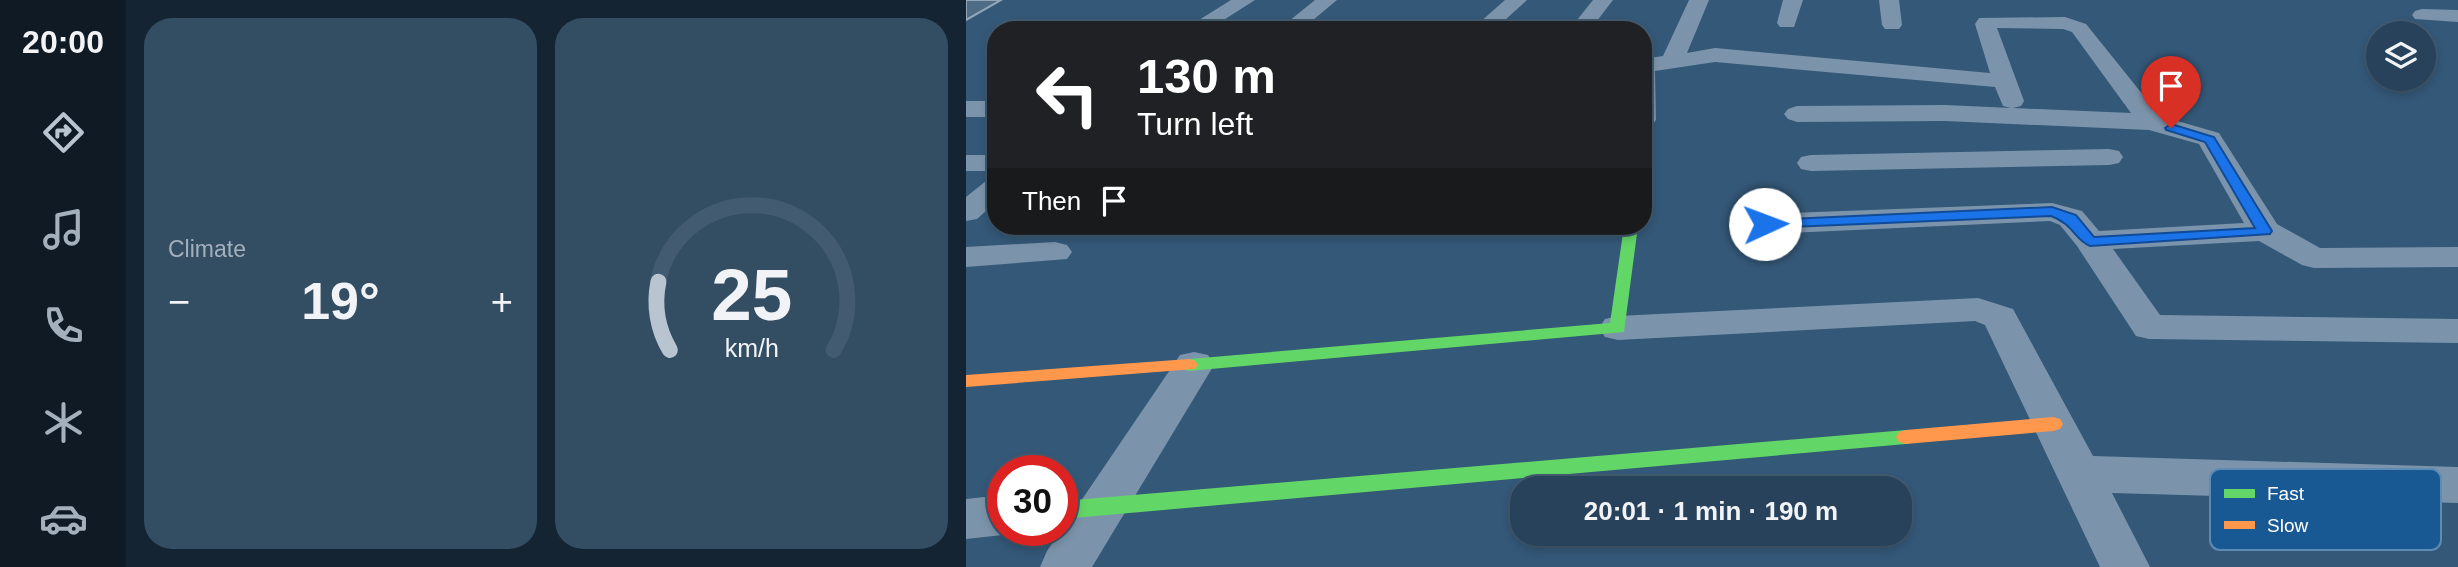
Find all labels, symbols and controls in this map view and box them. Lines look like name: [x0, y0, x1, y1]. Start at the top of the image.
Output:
map controls: [2366, 21, 2436, 91]
button: layers: [2366, 21, 2436, 91]
text: 20:00: [22, 24, 104, 60]
icon: left: [1022, 49, 1113, 140]
text: 130 m: [1137, 49, 1276, 103]
pin: [2141, 56, 2201, 128]
icon: arrive: [2152, 67, 2190, 105]
text: Turn left: [1137, 106, 1253, 142]
icon: directions: [39, 108, 88, 157]
icon: arrive: [1095, 182, 1133, 220]
text: Then: [1022, 186, 1081, 216]
position arrow: [1728, 187, 1802, 261]
icon: music: [39, 205, 88, 254]
text: Climate: [168, 236, 246, 262]
text: 25: [711, 254, 792, 335]
text: 19°: [301, 272, 380, 330]
text: −: [168, 281, 190, 323]
text: +: [491, 281, 513, 323]
icon: phone: [39, 301, 88, 350]
text: km/h: [724, 333, 779, 361]
icon: climate: [39, 398, 88, 447]
speed limit sign: 30: [987, 455, 1078, 546]
legend: [2210, 469, 2441, 550]
text: Fast: [2267, 483, 2305, 504]
icon: car: [39, 494, 88, 543]
text: 20:01 · 1 min · 190 m: [1584, 496, 1838, 526]
text: Slow: [2267, 515, 2308, 536]

